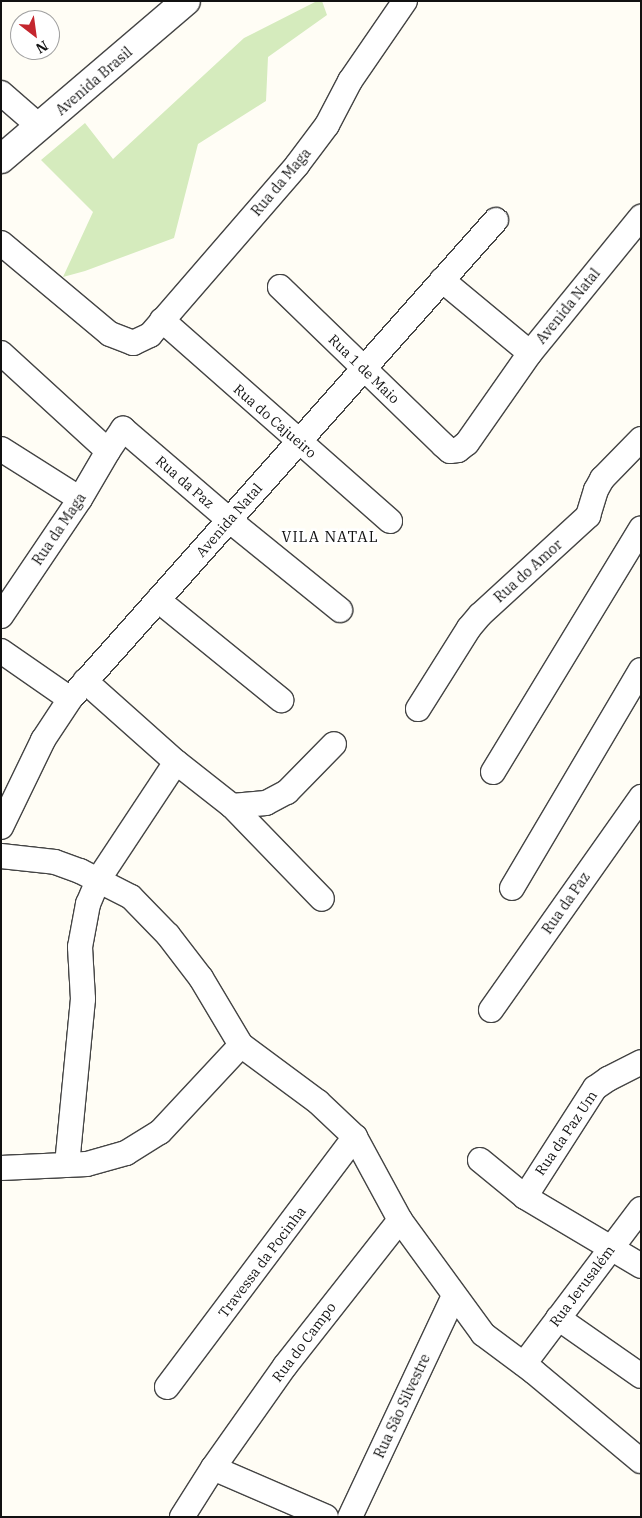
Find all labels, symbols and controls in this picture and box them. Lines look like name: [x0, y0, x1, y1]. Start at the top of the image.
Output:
north arrow: [10, 10, 60, 60]
text: N: [33, 37, 51, 58]
street label: Avenida Brasil: [52, 43, 136, 119]
street label: Rua da Maga: [248, 145, 314, 219]
street label: Avenida Natal: [533, 265, 603, 347]
street label: Rua 1 de Maio: [325, 331, 403, 407]
street label: Rua do Cajueiro: [230, 381, 320, 461]
street label: Rua da Paz: [152, 452, 218, 512]
street label: Avenida Natal: [192, 480, 266, 560]
street label: Rua da Maga: [29, 490, 89, 568]
district label: VILA NATAL: [280, 528, 380, 546]
street label: Rua do Amor: [491, 536, 565, 606]
street label: Rua da Paz: [539, 869, 593, 937]
street label: Rua da Paz Um: [532, 1087, 600, 1179]
street label: Travessa da Pocinha: [215, 1203, 309, 1321]
street label: Rua Jerusalém: [546, 1242, 618, 1330]
street label: Rua do Campo: [269, 1299, 339, 1385]
street label: Rua São Silvestre: [371, 1351, 433, 1461]

